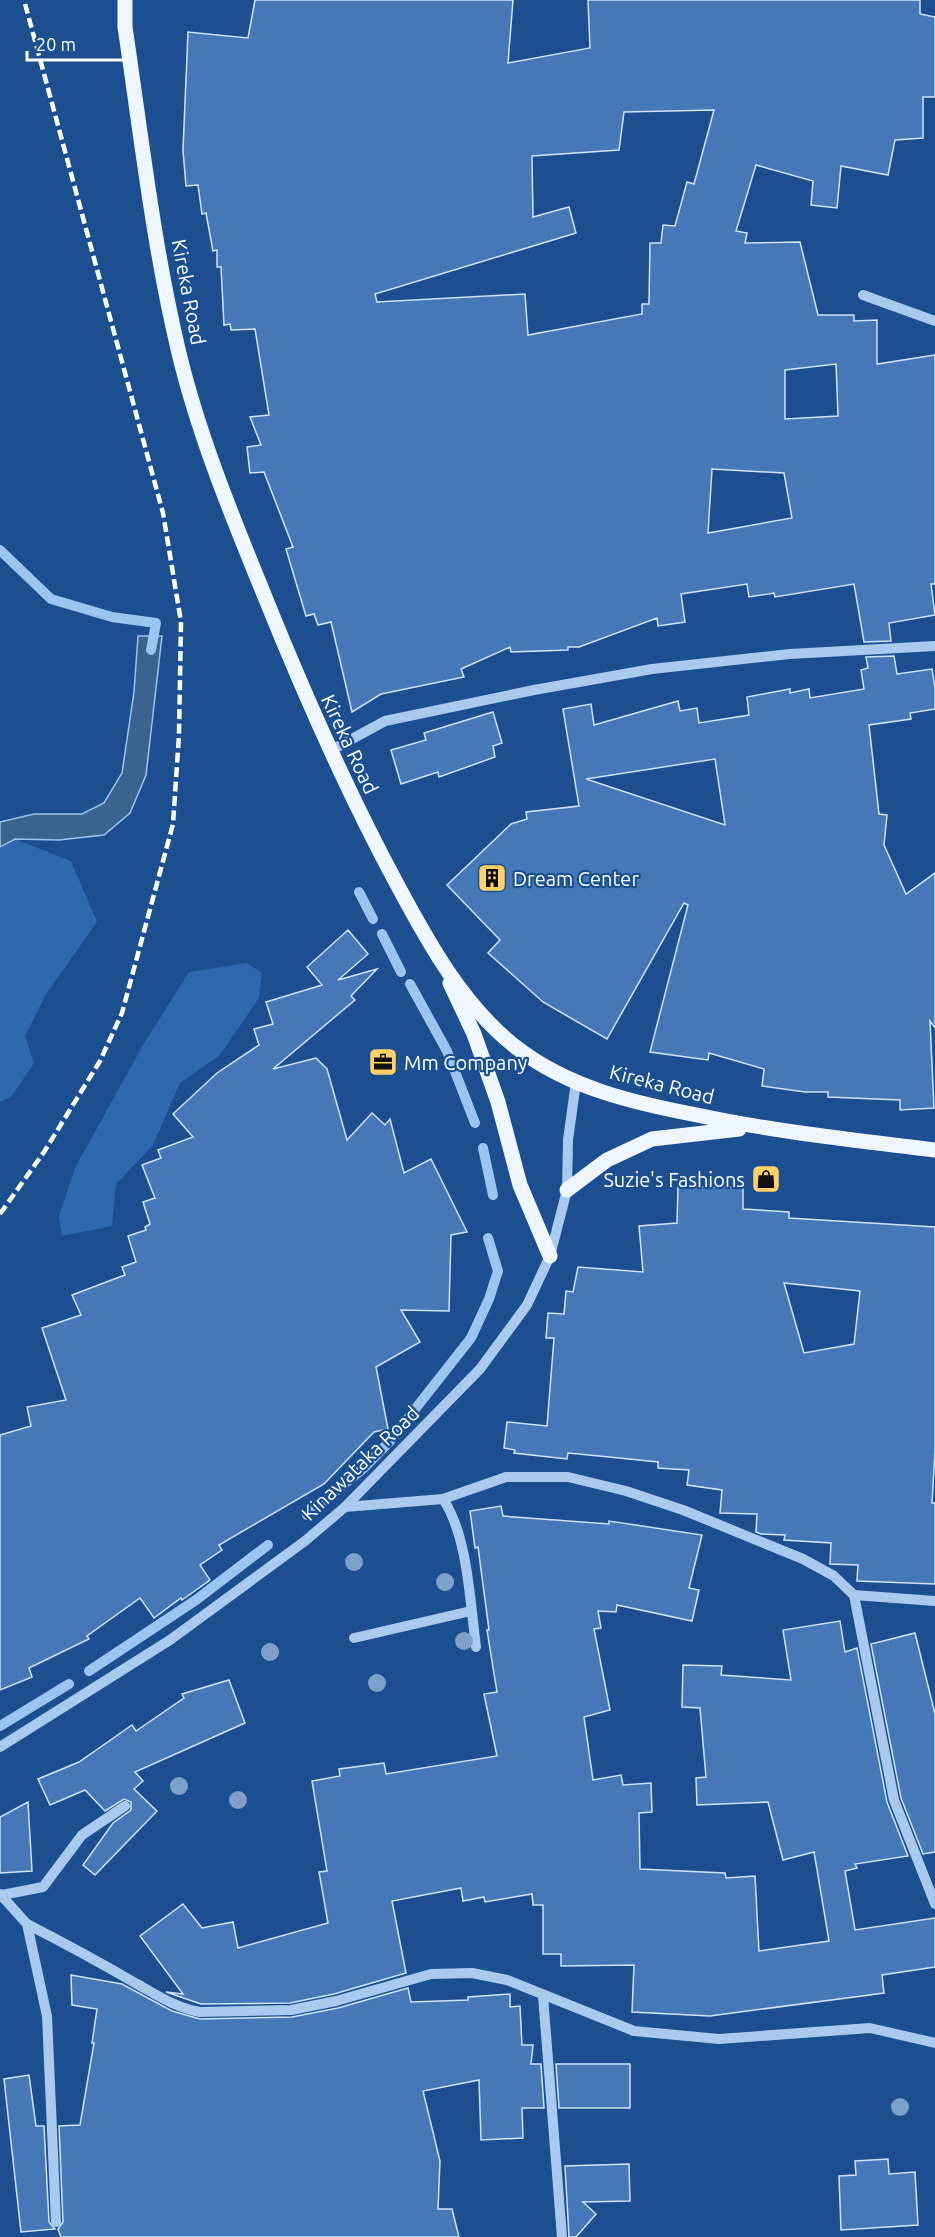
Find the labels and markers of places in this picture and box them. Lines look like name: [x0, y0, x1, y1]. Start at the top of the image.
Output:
building icon: Dream Center: [476, 862, 508, 894]
place label: Dream Center: [513, 867, 639, 890]
office icon: Mm Company: [367, 1046, 399, 1078]
place label: Mm Company: [404, 1051, 528, 1074]
shop icon: Suzie's Fashions: [750, 1163, 782, 1195]
place label: Suzie's Fashions: [603, 1168, 745, 1191]

